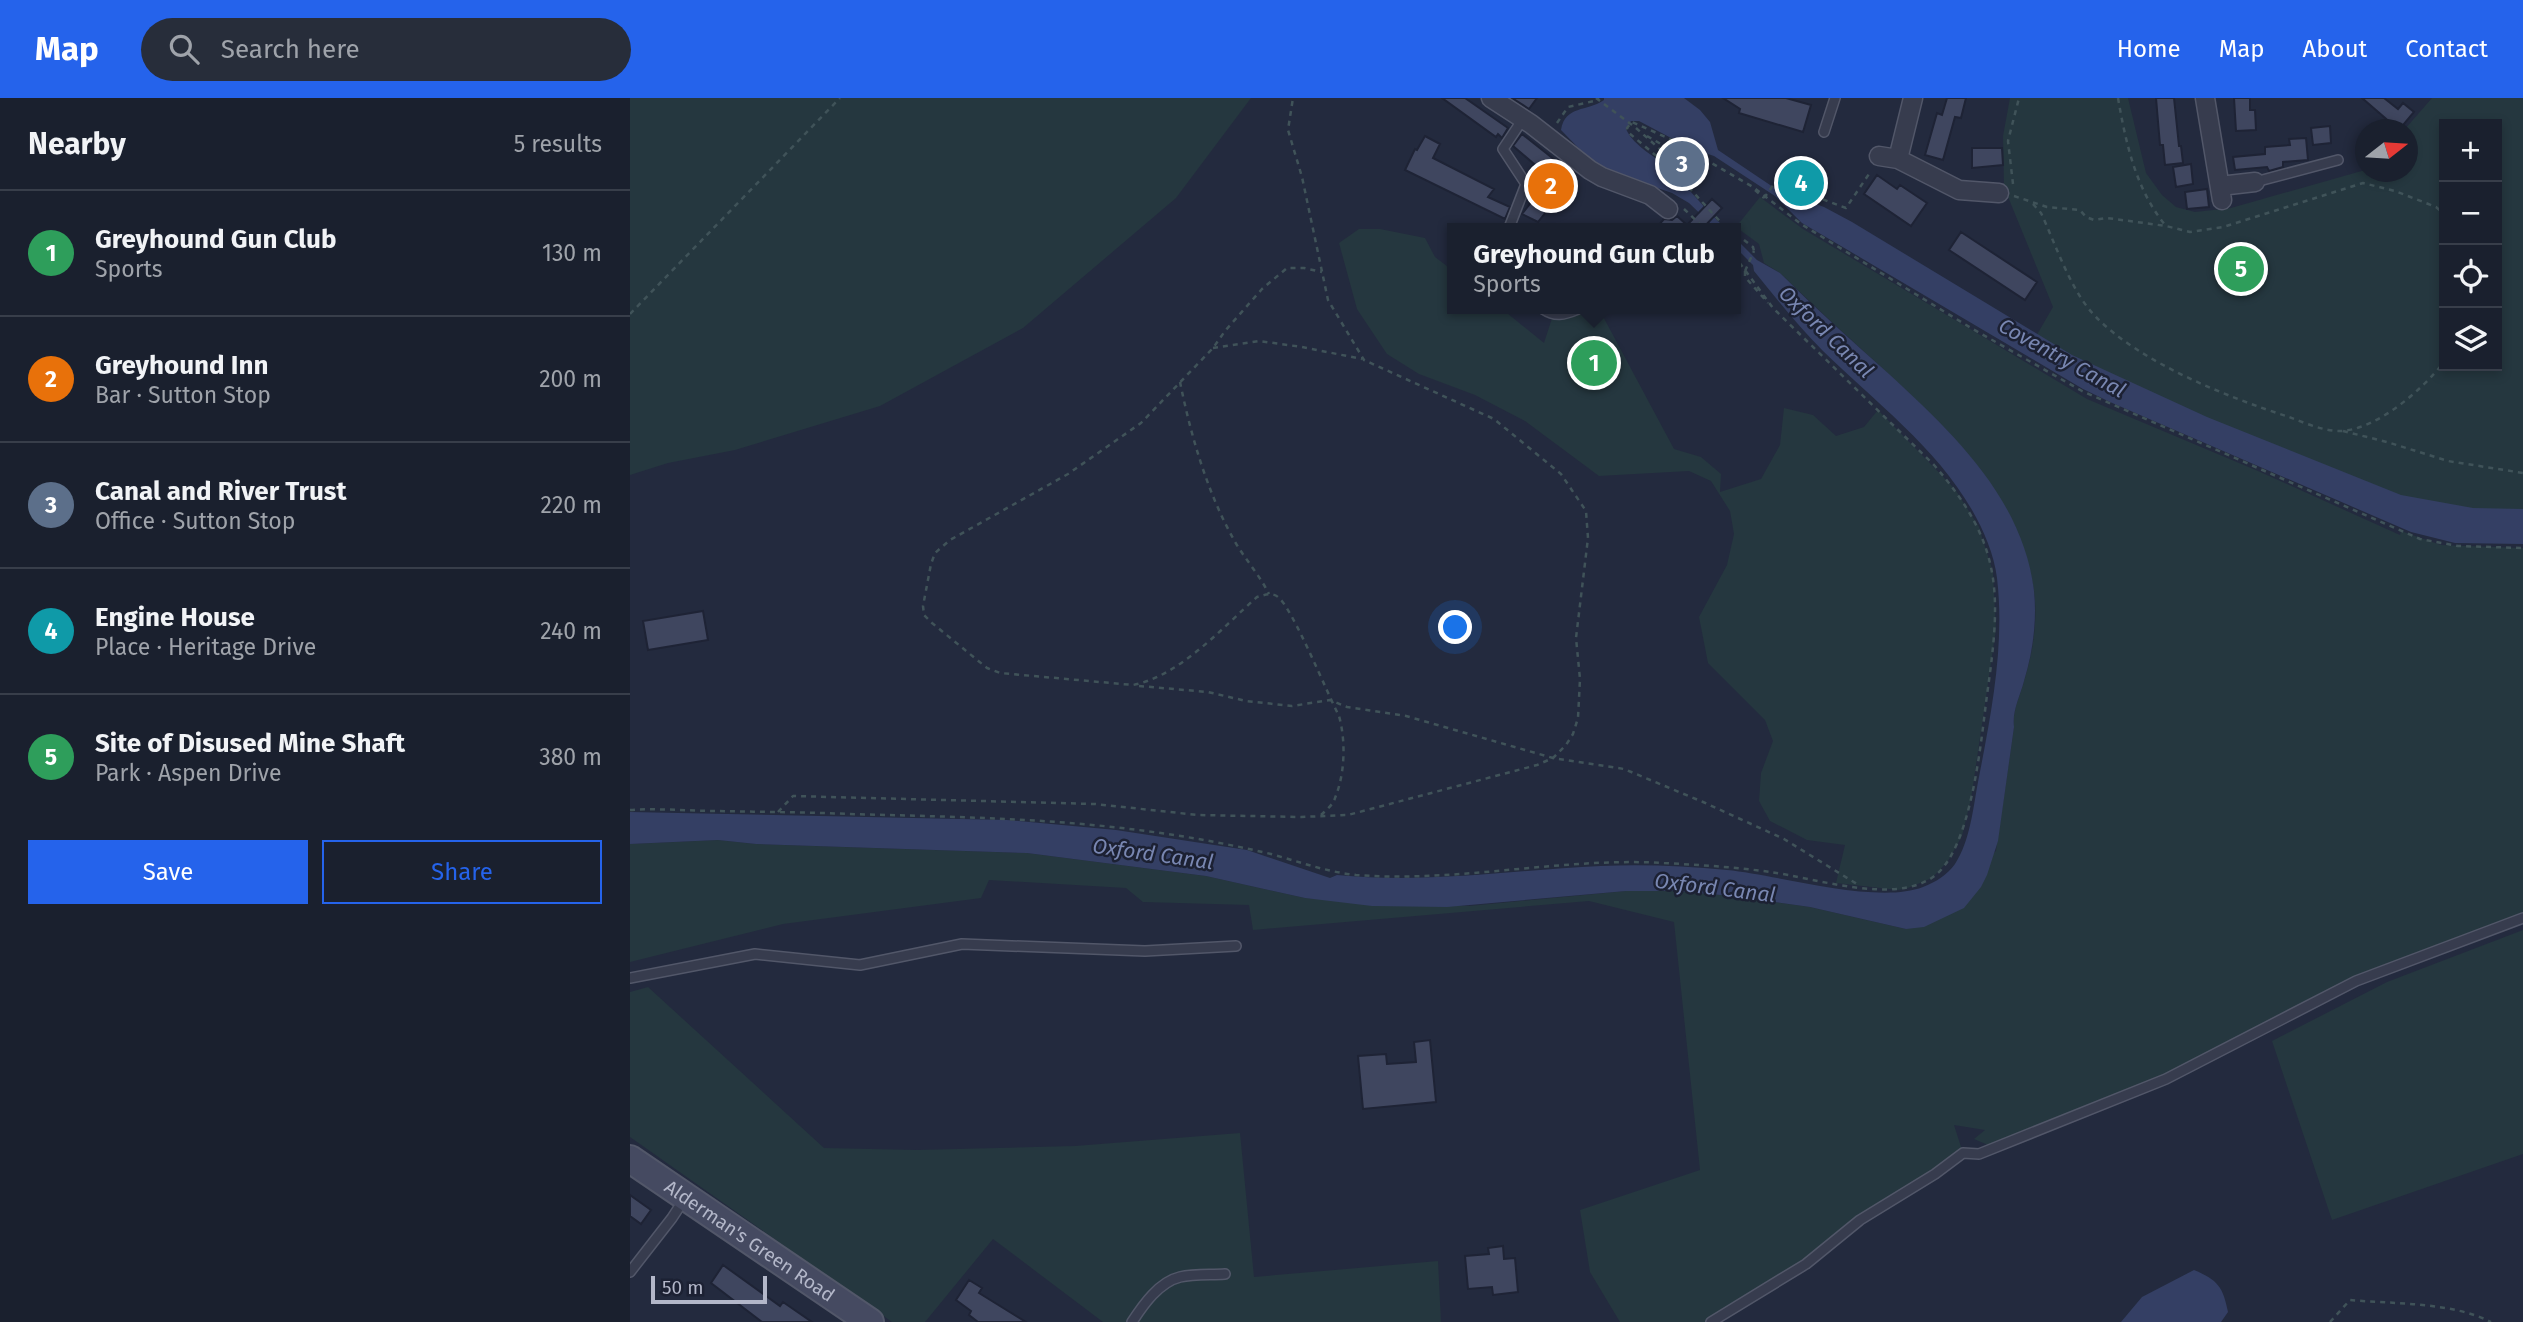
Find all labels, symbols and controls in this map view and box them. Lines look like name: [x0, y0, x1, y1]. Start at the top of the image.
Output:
search box: [141, 18, 631, 81]
text: Map: [35, 29, 99, 69]
icon: search: [165, 30, 203, 68]
text: Search here: [221, 34, 360, 65]
text: Home: [2117, 35, 2181, 63]
text: Map: [2219, 35, 2265, 63]
text: About: [2303, 35, 2367, 63]
text: Contact: [2405, 35, 2488, 63]
north arrow: [2355, 119, 2418, 182]
map controls: [2439, 119, 2502, 371]
button: +: [2439, 119, 2502, 182]
text: Nearby: [28, 126, 126, 162]
text: 5 results: [514, 130, 602, 158]
pin: 3: [1659, 138, 1705, 190]
pin: 4: [1778, 157, 1824, 209]
pin: 2: [1528, 160, 1574, 212]
button: −: [2439, 182, 2502, 245]
popup: [1447, 223, 1741, 314]
text: Greyhound Gun Club: [95, 224, 336, 255]
text: 1: [46, 239, 56, 267]
text: 130 m: [542, 239, 602, 267]
text: Greyhound Gun Club: [1473, 239, 1715, 270]
pin: 5: [2218, 243, 2264, 295]
button: locate: [2439, 245, 2502, 308]
text: Sports: [95, 255, 163, 283]
text: Sports: [1473, 270, 1541, 298]
water label: Oxford Canal: [1773, 280, 1879, 384]
button: layers: [2439, 308, 2502, 371]
water label: Coventry Canal: [1994, 312, 2130, 404]
pin: 1: [1571, 337, 1617, 389]
text: Greyhound Inn: [95, 350, 268, 381]
text: 2: [45, 365, 57, 393]
text: 200 m: [539, 365, 602, 393]
text: Bar · Sutton Stop: [95, 381, 271, 409]
text: Canal and River Trust: [95, 476, 346, 507]
text: 3: [45, 491, 57, 519]
text: 220 m: [541, 491, 602, 519]
text: Office · Sutton Stop: [95, 507, 295, 535]
text: Engine House: [95, 602, 255, 633]
your location: [1438, 610, 1472, 644]
text: 4: [45, 617, 58, 645]
text: 240 m: [540, 617, 602, 645]
text: Place · Heritage Drive: [95, 633, 316, 661]
text: Site of Disused Mine Shaft: [95, 728, 405, 759]
text: 5: [45, 743, 57, 771]
text: 380 m: [539, 743, 602, 771]
text: Park · Aspen Drive: [95, 759, 282, 787]
water label: Oxford Canal: [1091, 833, 1215, 875]
button: Save: [28, 840, 308, 904]
button: Share: [322, 840, 602, 904]
water label: Oxford Canal: [1653, 868, 1777, 908]
street label: Alderman's Green Road: [661, 1175, 839, 1306]
scale bar: [651, 1273, 766, 1305]
text: 50 m: [662, 1276, 703, 1299]

